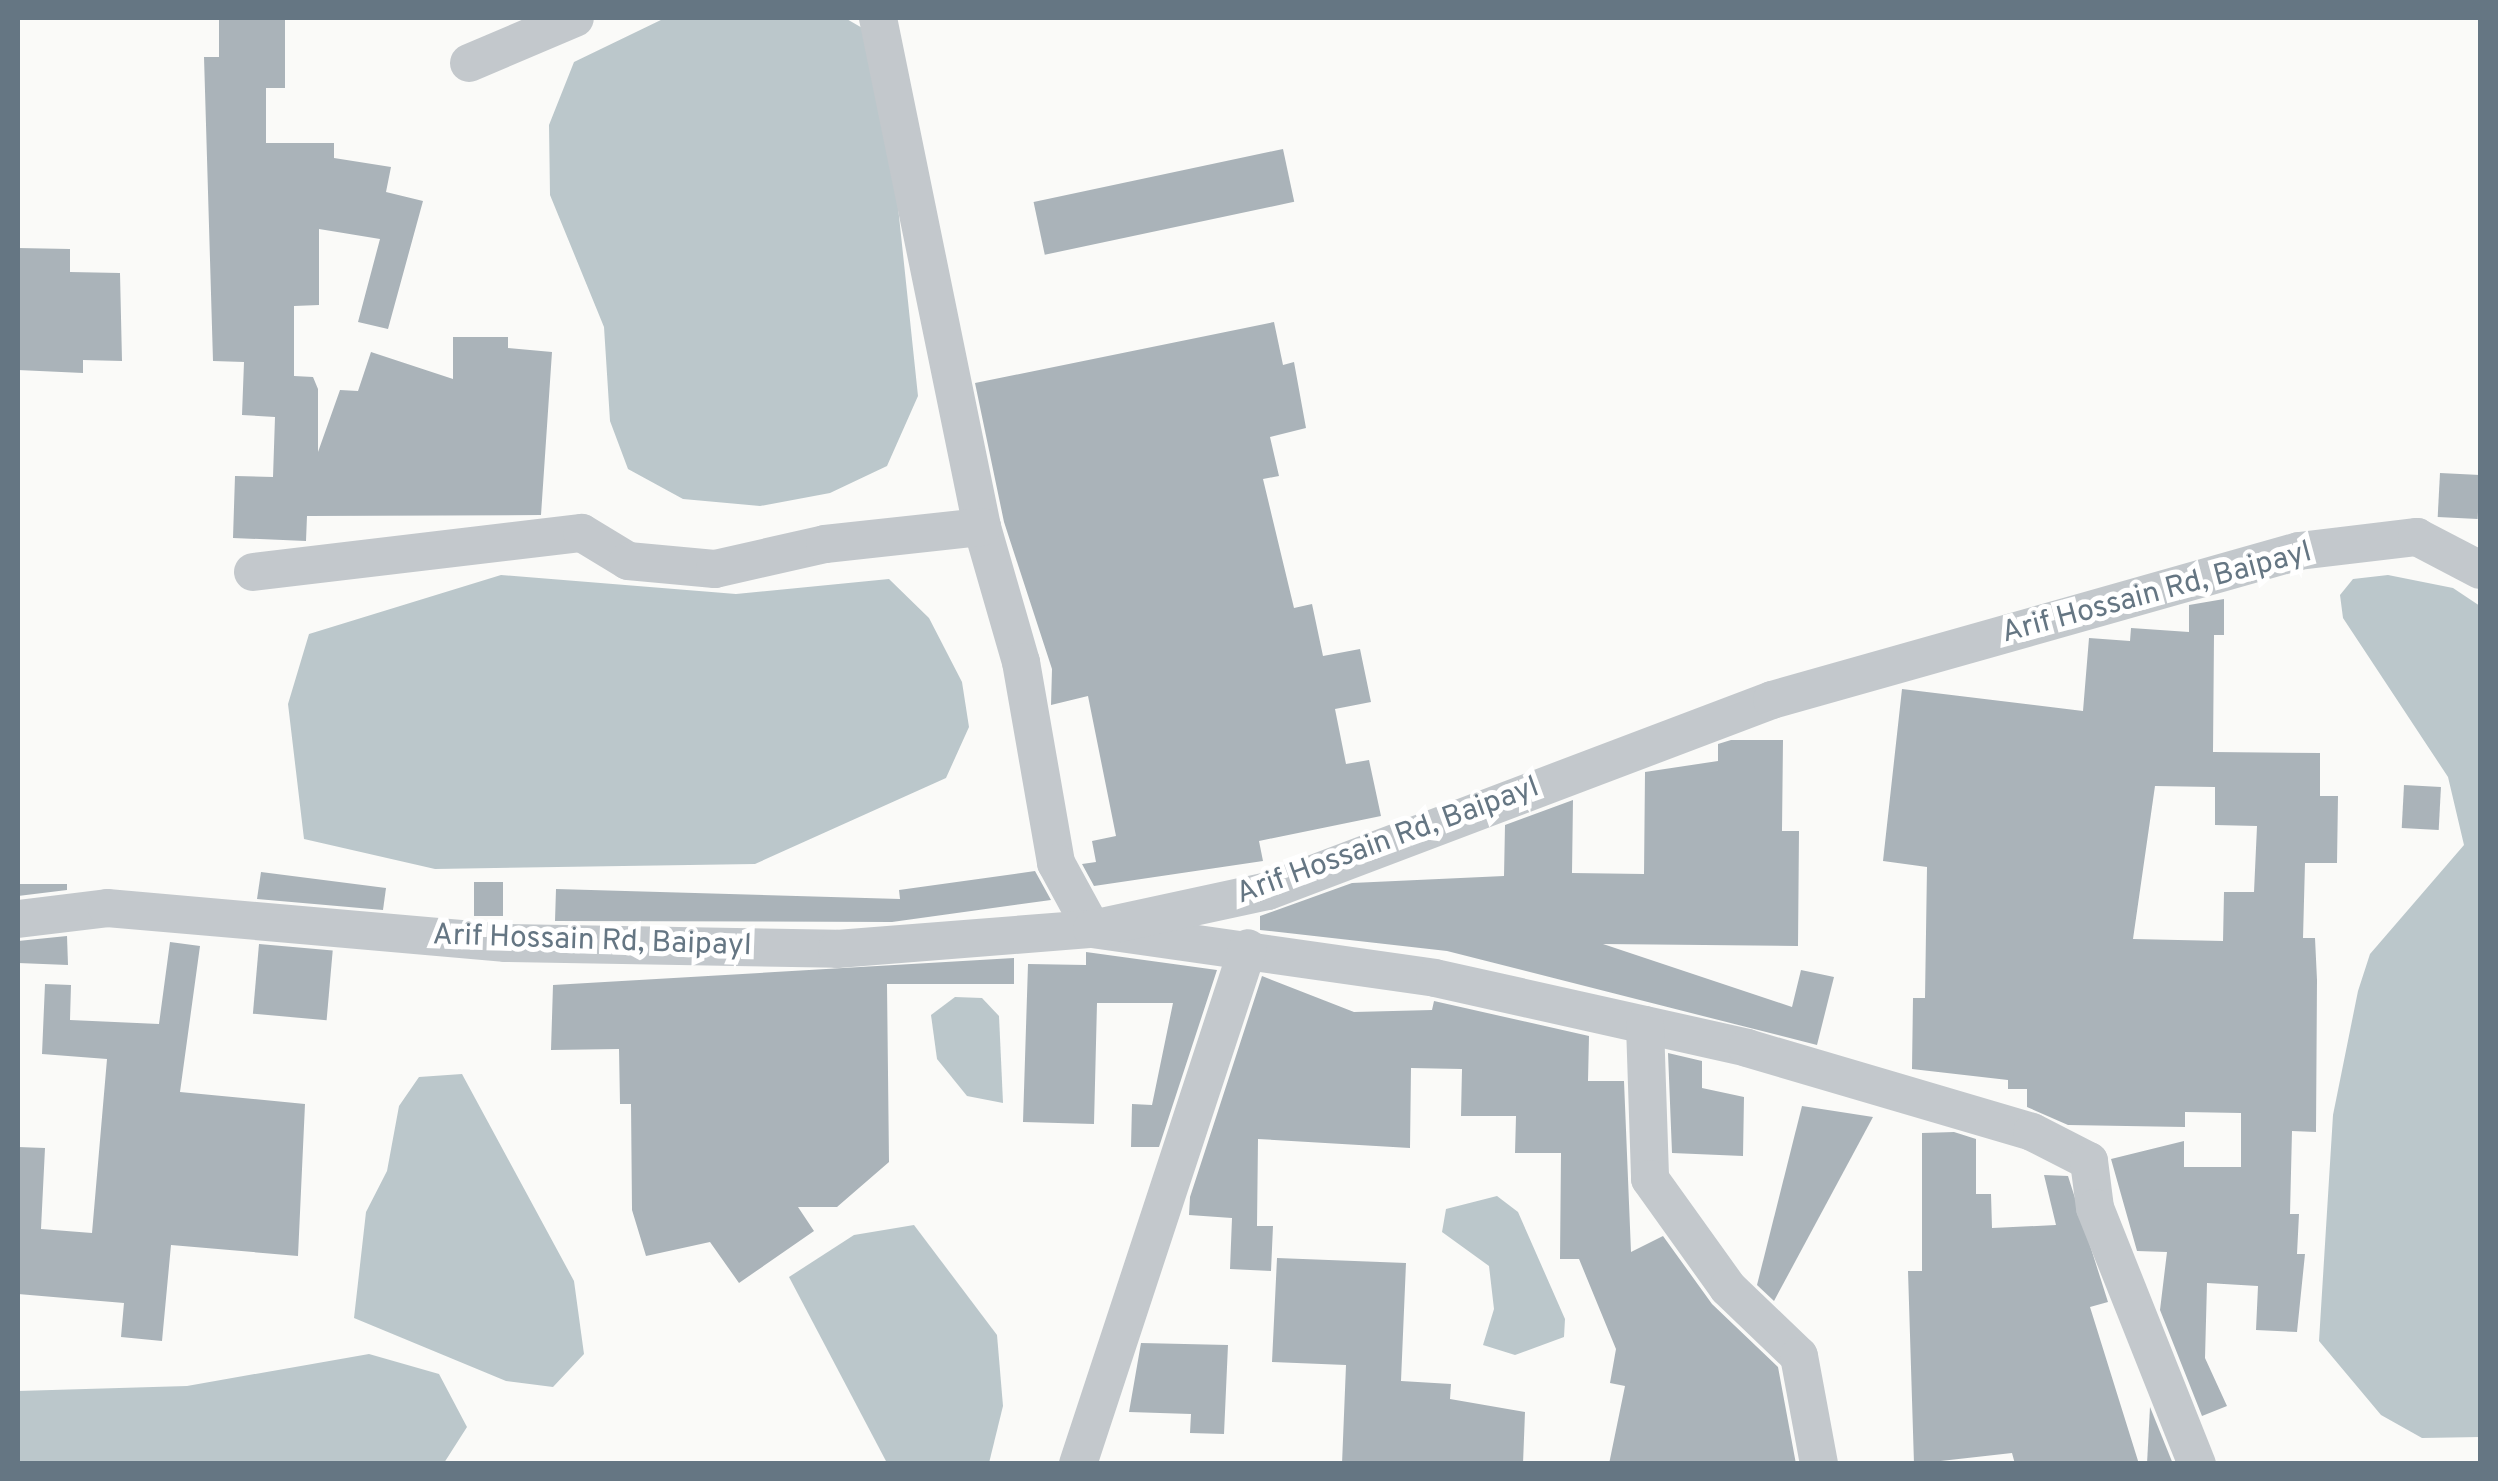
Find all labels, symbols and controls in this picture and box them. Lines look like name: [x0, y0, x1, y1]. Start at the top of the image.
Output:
street label: Arif Hossain Rd, Baipayl: [1998, 535, 2316, 653]
street label: Arif Hossain Rd, Baipayl: [1232, 770, 1544, 914]
street label: Arif Hossain Rd, Baipayl: [432, 918, 752, 966]

